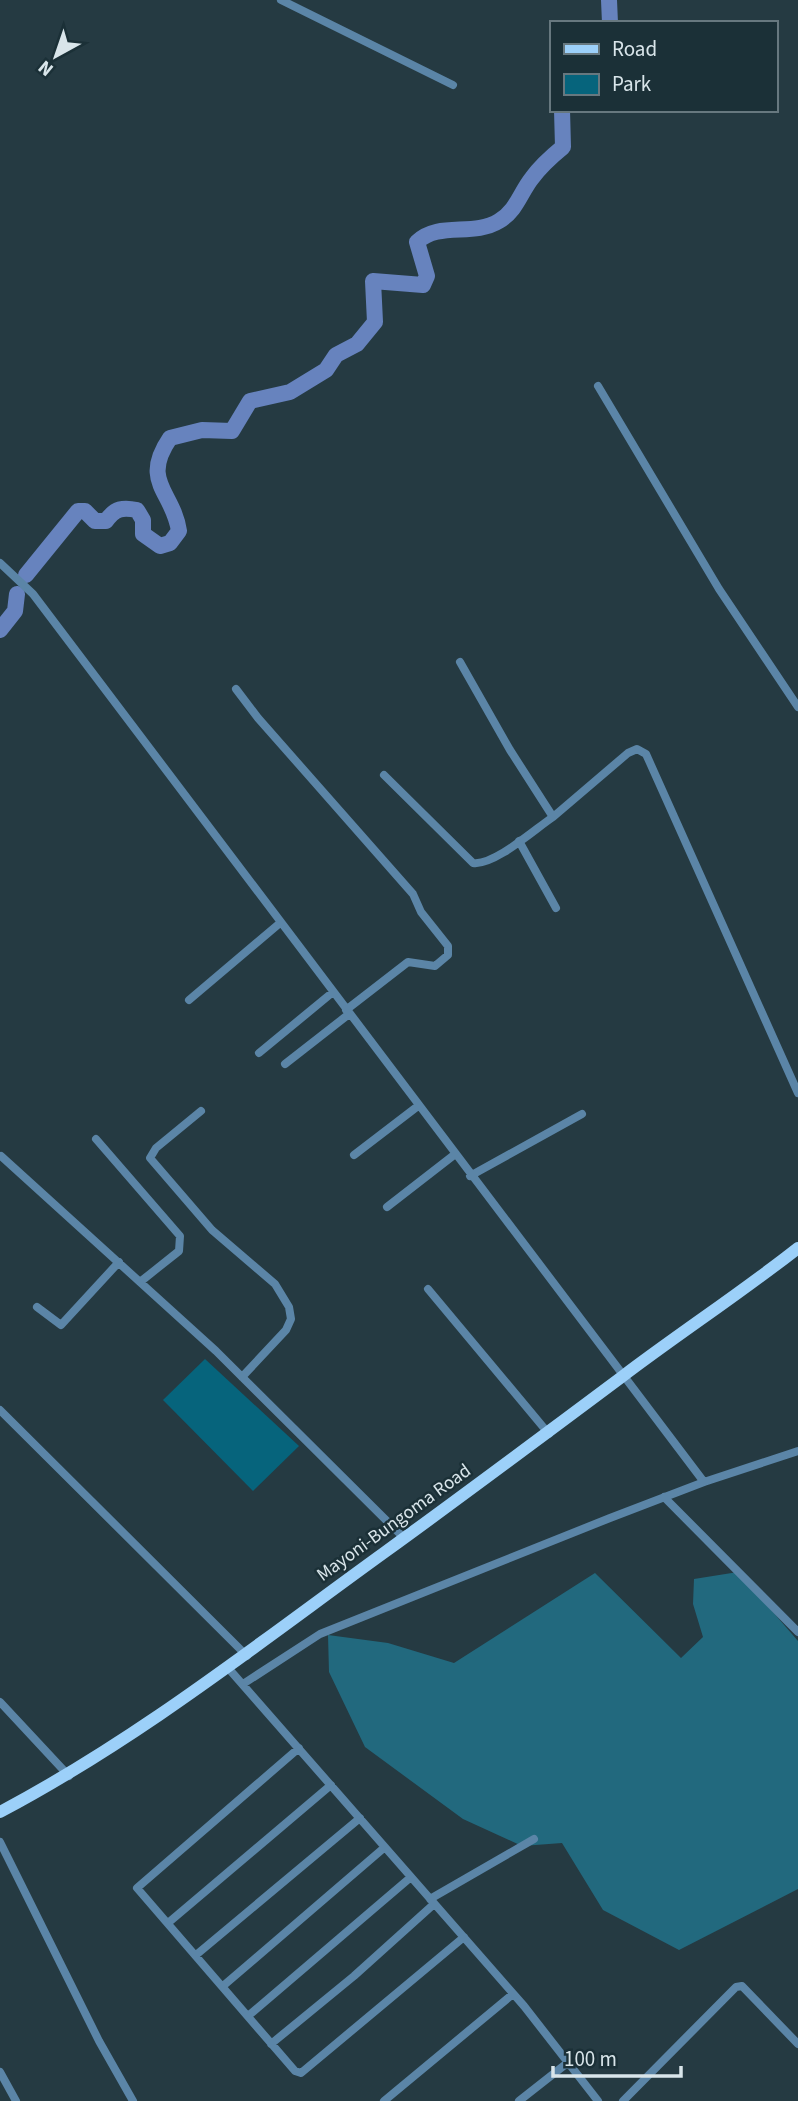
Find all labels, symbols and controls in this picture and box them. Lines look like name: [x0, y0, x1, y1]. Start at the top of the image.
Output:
north arrow: [21, 21, 91, 91]
legend: [550, 21, 777, 112]
text: Road: [612, 34, 657, 64]
text: N: [33, 53, 60, 82]
text: Park: [612, 69, 652, 99]
street label: Mayoni-Bungoma Road: [311, 1458, 477, 1588]
scale bar: [553, 2035, 681, 2078]
text: 100 m: [564, 2044, 617, 2074]

